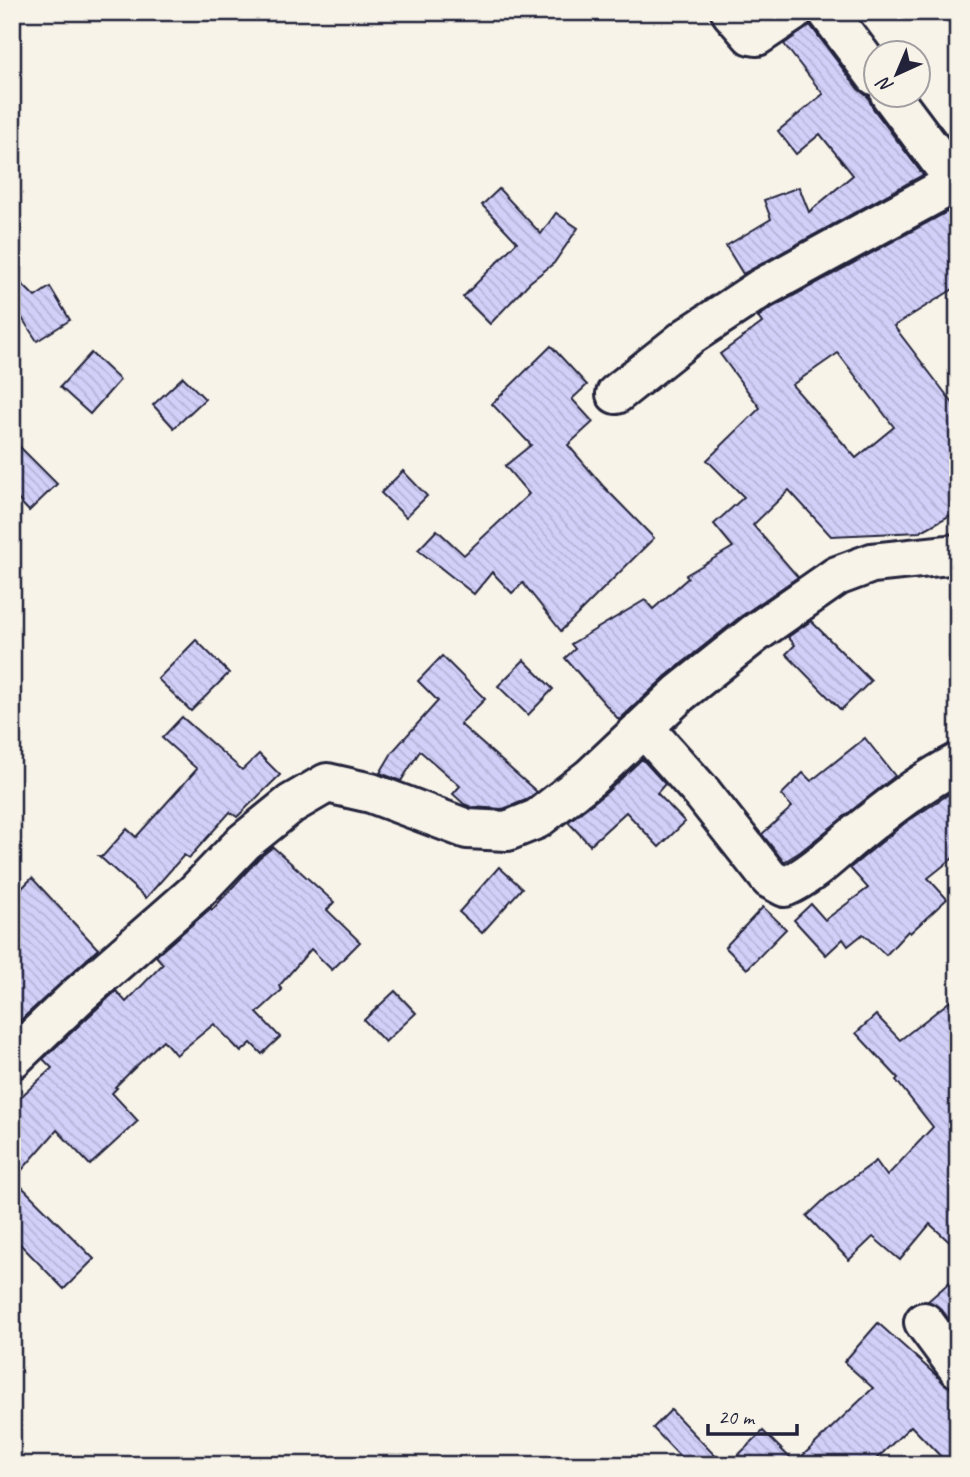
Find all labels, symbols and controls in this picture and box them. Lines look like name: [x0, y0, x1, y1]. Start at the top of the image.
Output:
north arrow: [862, 38, 932, 108]
text: N: [871, 71, 898, 98]
scale bar: [708, 1393, 797, 1437]
text: 20 m: [718, 1404, 756, 1430]

